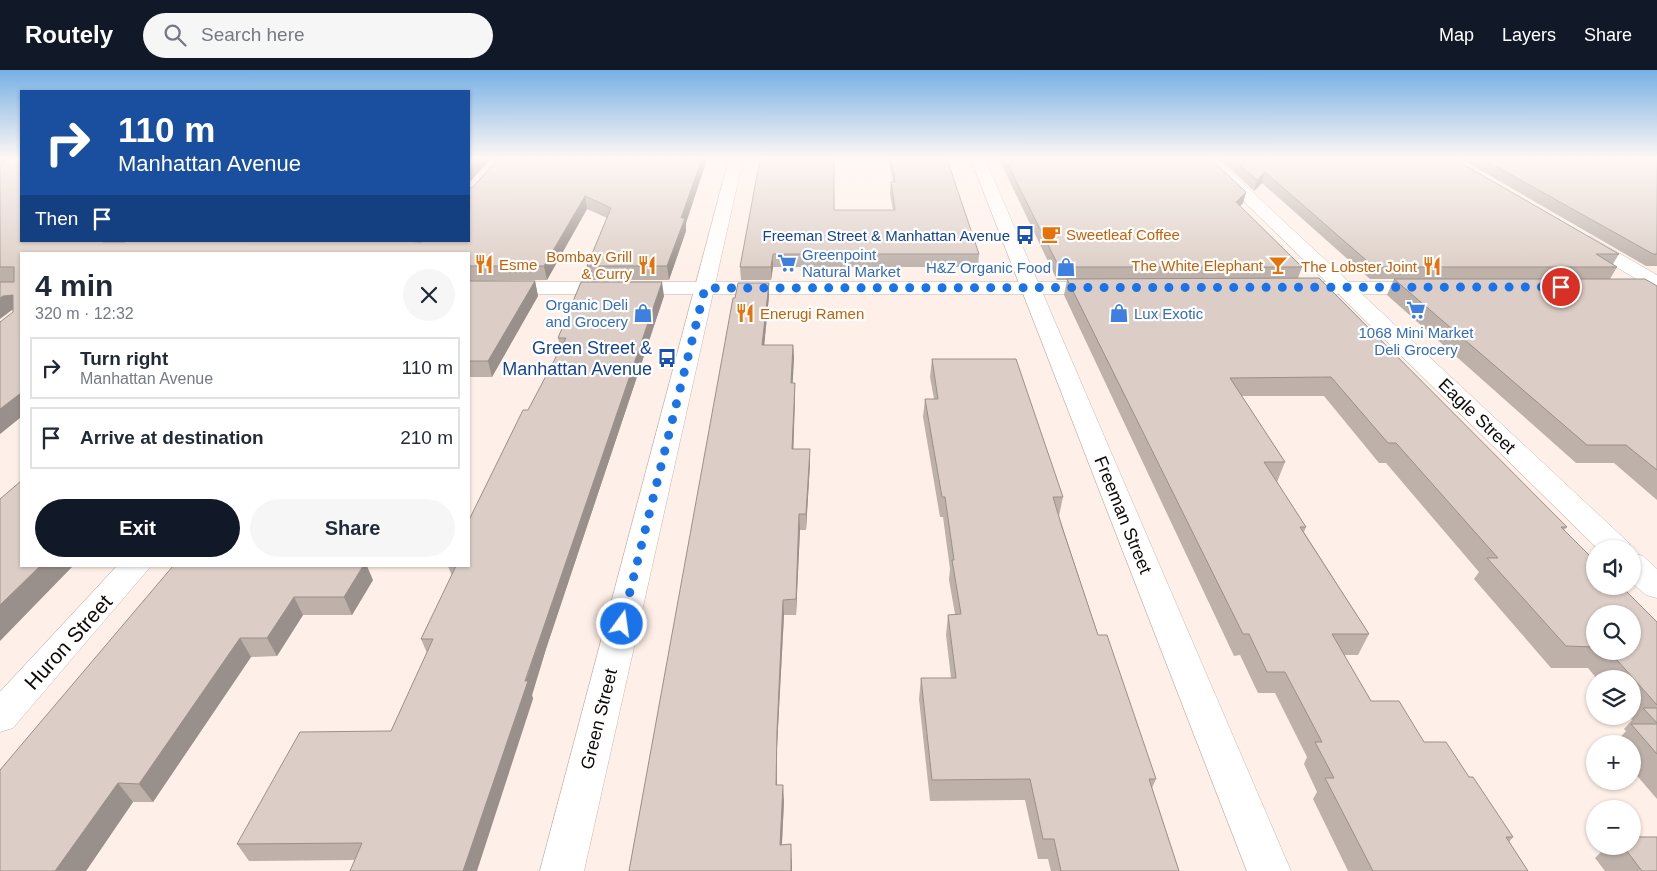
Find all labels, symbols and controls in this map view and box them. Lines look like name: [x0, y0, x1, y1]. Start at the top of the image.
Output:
search box: [143, 13, 493, 58]
text: Routely: [25, 21, 113, 48]
icon: search: [161, 21, 189, 49]
text: Search here: [201, 24, 305, 45]
text: Map: [1439, 25, 1474, 45]
text: Layers: [1502, 25, 1556, 45]
text: Share: [1584, 25, 1632, 45]
icon: right: [35, 110, 100, 175]
text: 110 m: [118, 110, 215, 149]
text: Manhattan Avenue: [118, 151, 301, 176]
icon: arrive: [88, 205, 116, 233]
text: Then: [35, 208, 78, 229]
cafe icon: Sweetleaf Coffee: [1040, 223, 1062, 245]
bus stop icon: Freeman Street & Manhattan Avenue: [1014, 224, 1036, 246]
place label: Sweetleaf Coffee: [1066, 226, 1180, 243]
place label: Freeman Street & Manhattan Avenue: [763, 227, 1010, 244]
place label: Greenpoint Natural Market: [802, 246, 901, 280]
place label: Bombay Grill & Curry: [546, 248, 632, 282]
supermarket icon: Greenpoint Natural Market: [776, 252, 798, 274]
restaurant icon: Esme: [473, 253, 495, 275]
restaurant icon: Bombay Grill & Curry: [636, 254, 658, 276]
bar icon: The White Elephant: [1267, 254, 1289, 276]
restaurant icon: The Lobster Joint: [1421, 255, 1443, 277]
place label: Esme: [499, 256, 537, 273]
shop icon: H&Z Organic Food: [1055, 256, 1077, 278]
place label: The White Elephant: [1131, 257, 1264, 274]
place label: The Lobster Joint: [1301, 258, 1418, 275]
place label: H&Z Organic Food: [926, 259, 1051, 276]
pin: [1540, 266, 1582, 308]
text: 4 min: [35, 269, 113, 302]
button: close: [403, 269, 455, 321]
icon: arrive: [1547, 273, 1575, 301]
place label: Organic Deli and Grocery: [545, 296, 628, 330]
supermarket icon: 1068 Mini Market Deli Grocery: [1405, 299, 1427, 321]
shop icon: Organic Deli and Grocery: [632, 302, 654, 324]
restaurant icon: Enerugi Ramen: [734, 302, 756, 324]
shop icon: Lux Exotic: [1108, 302, 1130, 324]
text: 320 m · 12:32: [35, 305, 134, 322]
place label: Enerugi Ramen: [760, 305, 864, 322]
place label: Lux Exotic: [1134, 305, 1204, 322]
place label: 1068 Mini Market Deli Grocery: [1358, 324, 1474, 358]
place label: Green Street & Manhattan Avenue: [502, 338, 652, 379]
bus stop icon: Green Street & Manhattan Avenue: [656, 347, 678, 369]
text: Turn right: [80, 348, 168, 369]
icon: right: [37, 354, 65, 382]
text: 110 m: [402, 357, 453, 378]
text: Manhattan Avenue: [80, 370, 213, 387]
street label: Eagle Street: [1434, 374, 1520, 458]
icon: arrive: [37, 424, 65, 452]
text: Arrive at destination: [80, 427, 264, 448]
text: 210 m: [400, 427, 453, 448]
street label: Freeman Street: [1090, 453, 1156, 577]
button: Exit: [35, 499, 240, 557]
button: Share: [250, 499, 455, 557]
map controls: [1586, 540, 1641, 855]
button: sound: [1586, 540, 1641, 595]
street label: Huron Street: [20, 590, 116, 694]
position arrow: [595, 597, 647, 649]
button: search: [1586, 605, 1641, 660]
street label: Green Street: [577, 667, 621, 771]
button: layers: [1586, 670, 1641, 725]
button: +: [1586, 735, 1641, 790]
button: −: [1586, 800, 1641, 855]

